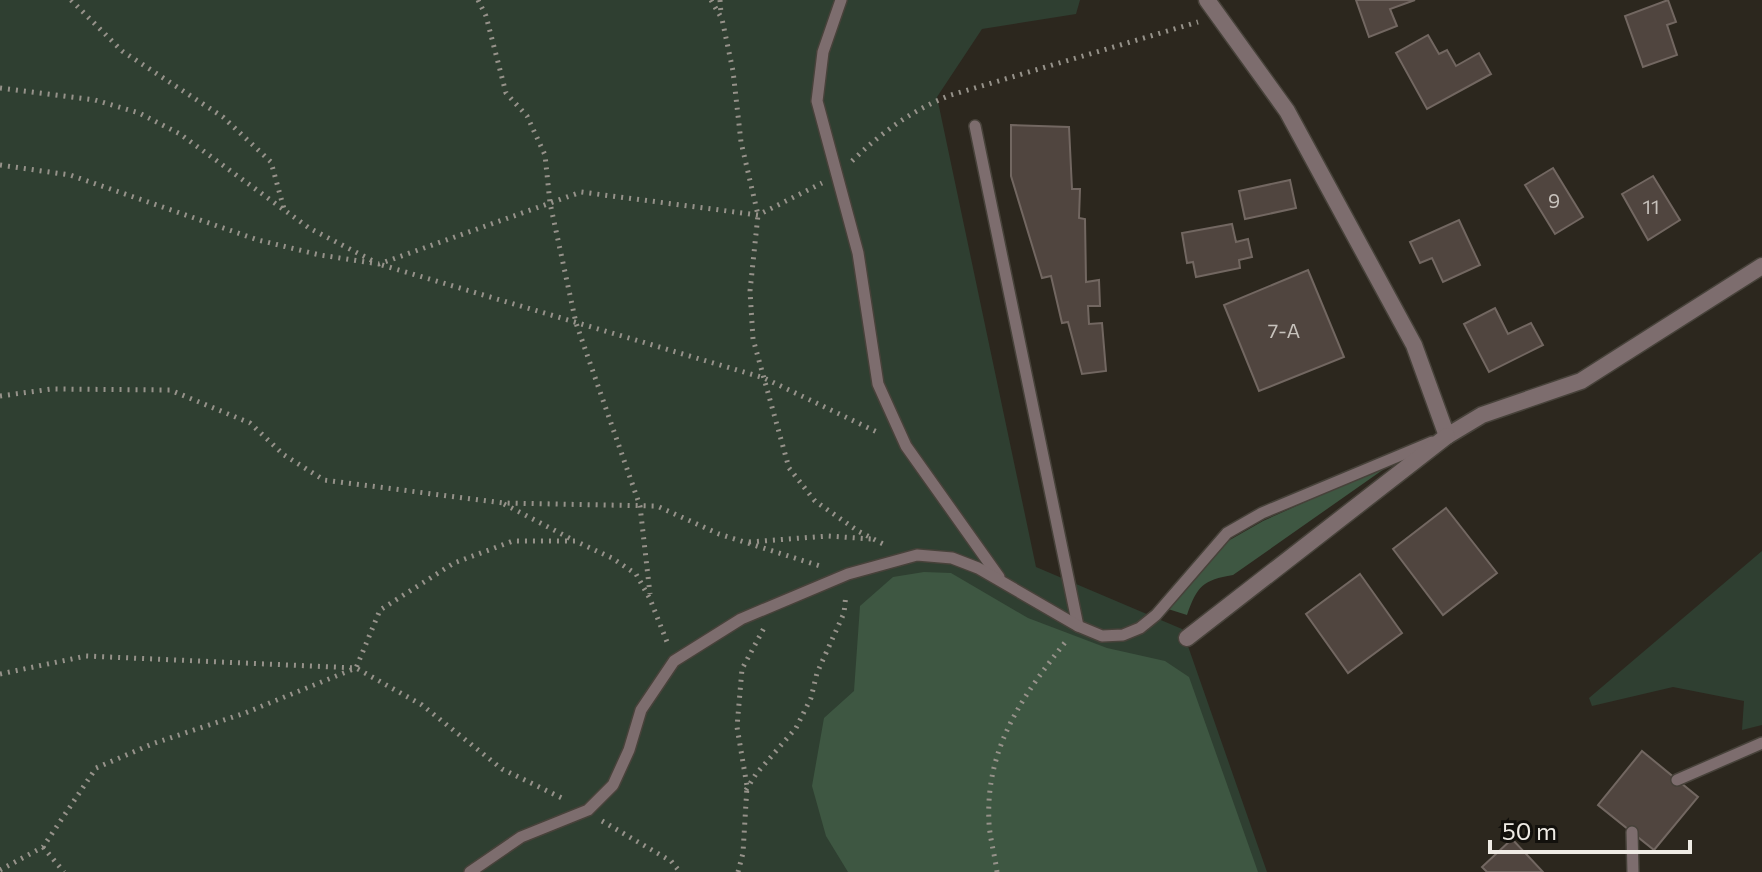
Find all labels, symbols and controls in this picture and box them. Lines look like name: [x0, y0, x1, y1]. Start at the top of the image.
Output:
house number: 9: [1548, 188, 1560, 212]
house number: 11: [1642, 194, 1660, 218]
house number: 7-А: [1268, 318, 1300, 342]
scale bar: [1490, 804, 1690, 854]
text: 50 m: [1502, 816, 1557, 845]

